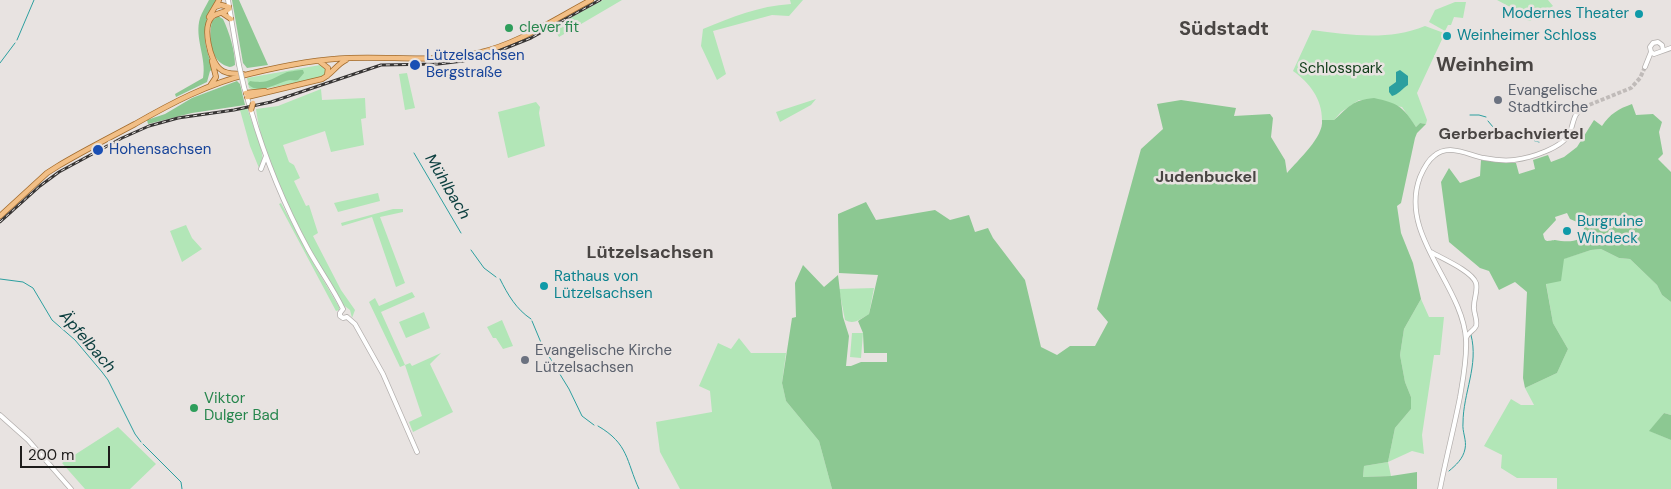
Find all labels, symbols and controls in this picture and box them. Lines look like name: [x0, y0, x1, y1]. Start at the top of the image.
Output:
place label: Modernes Theater: [1502, 5, 1629, 23]
marker: Modernes Theater: [1633, 8, 1645, 20]
district label: Südstadt: [1179, 18, 1269, 42]
place label: clever fit: [519, 19, 579, 37]
marker: clever fit: [503, 22, 515, 34]
place label: Weinheimer Schloss: [1457, 27, 1597, 45]
marker: Weinheimer Schloss: [1441, 30, 1453, 42]
place label: Lützelsachsen Bergstraße: [426, 47, 525, 82]
district label: Weinheim: [1436, 54, 1534, 78]
marker: Lützelsachsen Bergstraße: [408, 58, 422, 72]
park label: Schlosspark: [1299, 60, 1383, 78]
place label: Evangelische Stadtkirche: [1508, 82, 1598, 117]
marker: Evangelische Stadtkirche: [1492, 94, 1504, 106]
district label: Gerberbachviertel: [1439, 125, 1583, 145]
place label: Hohensachsen: [109, 141, 211, 159]
marker: Hohensachsen: [91, 143, 105, 157]
water label: Mühlbach: [420, 151, 474, 223]
district label: Judenbuckel: [1155, 168, 1257, 188]
place label: Burgruine Windeck: [1577, 213, 1643, 248]
marker: Burgruine Windeck: [1561, 225, 1573, 237]
district label: Lützelsachsen: [586, 242, 714, 264]
place label: Rathaus von Lützelsachsen: [554, 268, 653, 303]
marker: Rathaus von Lützelsachsen: [538, 280, 550, 292]
water label: Äpfelbach: [55, 307, 119, 377]
place label: Evangelische Kirche Lützelsachsen: [535, 342, 672, 377]
marker: Evangelische Kirche Lützelsachsen: [519, 354, 531, 366]
place label: Viktor Dulger Bad: [204, 390, 279, 425]
marker: Viktor Dulger Bad: [188, 402, 200, 414]
scale bar: [22, 436, 112, 468]
text: 200 m: [28, 445, 74, 465]

